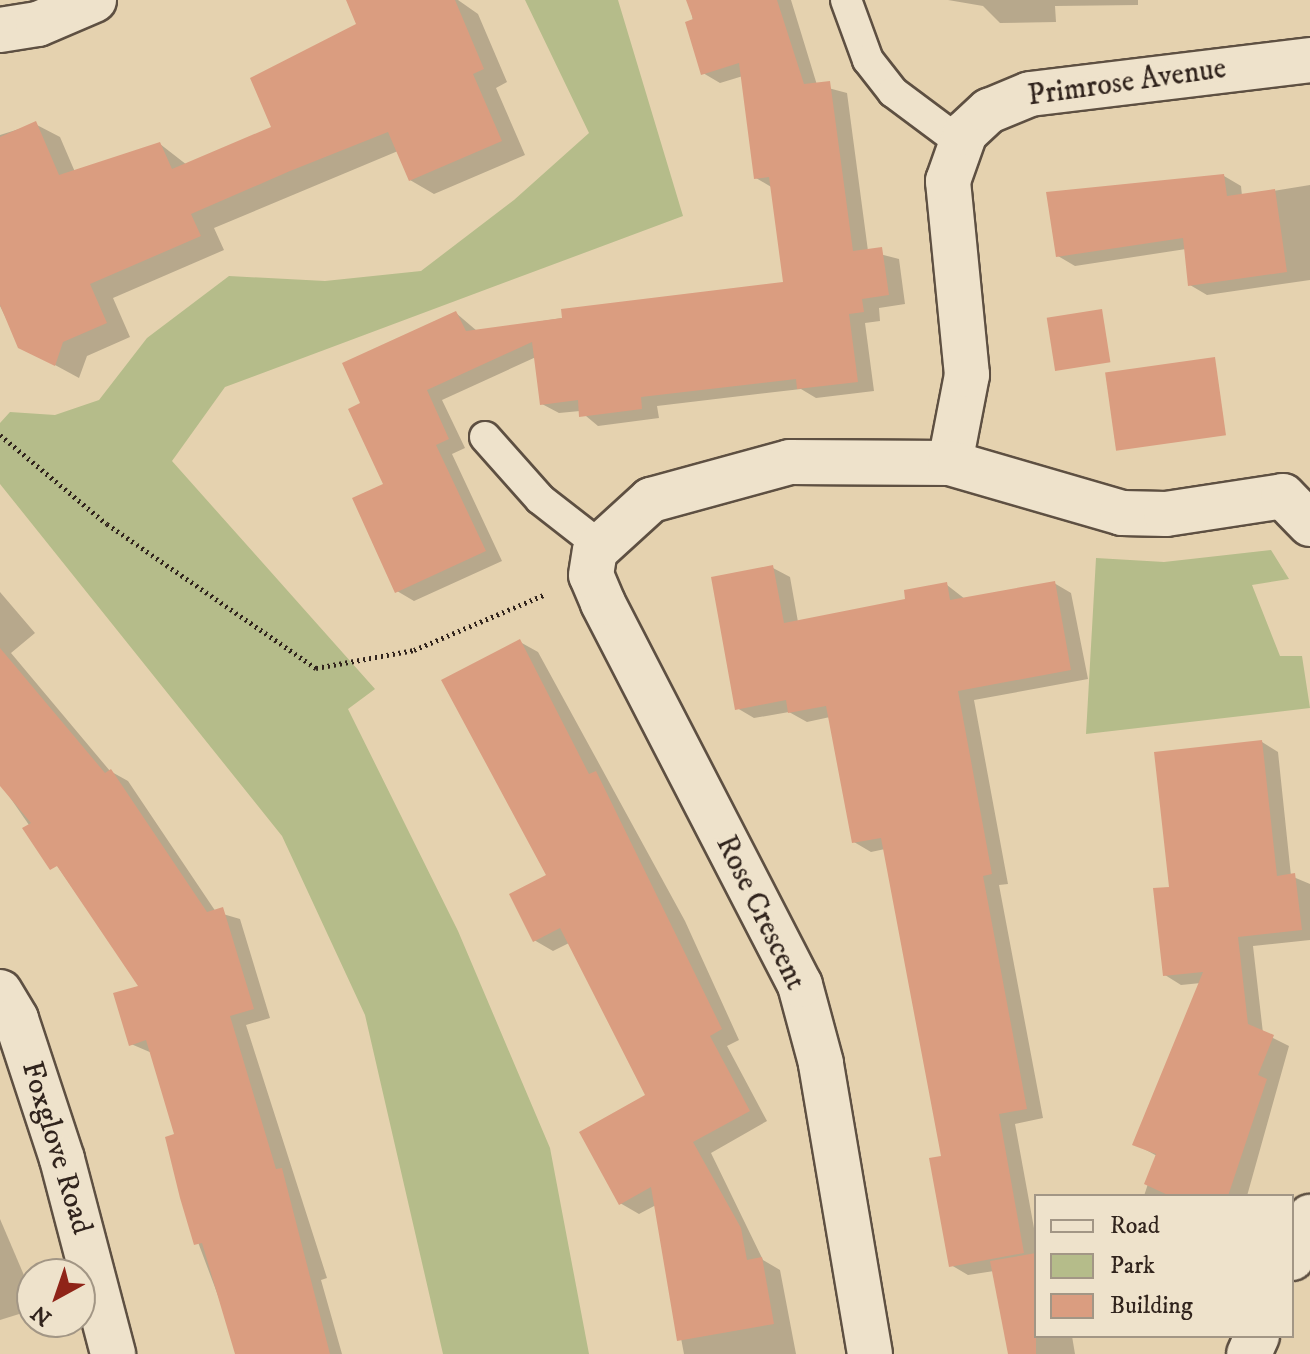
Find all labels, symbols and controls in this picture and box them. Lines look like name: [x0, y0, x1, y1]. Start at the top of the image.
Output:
street label: Primrose Avenue: [1025, 51, 1229, 115]
street label: Rose Crescent: [707, 830, 813, 996]
street label: Foxglove Road: [13, 1057, 99, 1239]
legend: [1034, 1194, 1294, 1338]
text: Road: [1110, 1211, 1160, 1241]
text: Park: [1110, 1251, 1155, 1281]
north arrow: [16, 1258, 96, 1338]
text: Building: [1110, 1291, 1193, 1321]
text: N: [26, 1299, 57, 1331]

